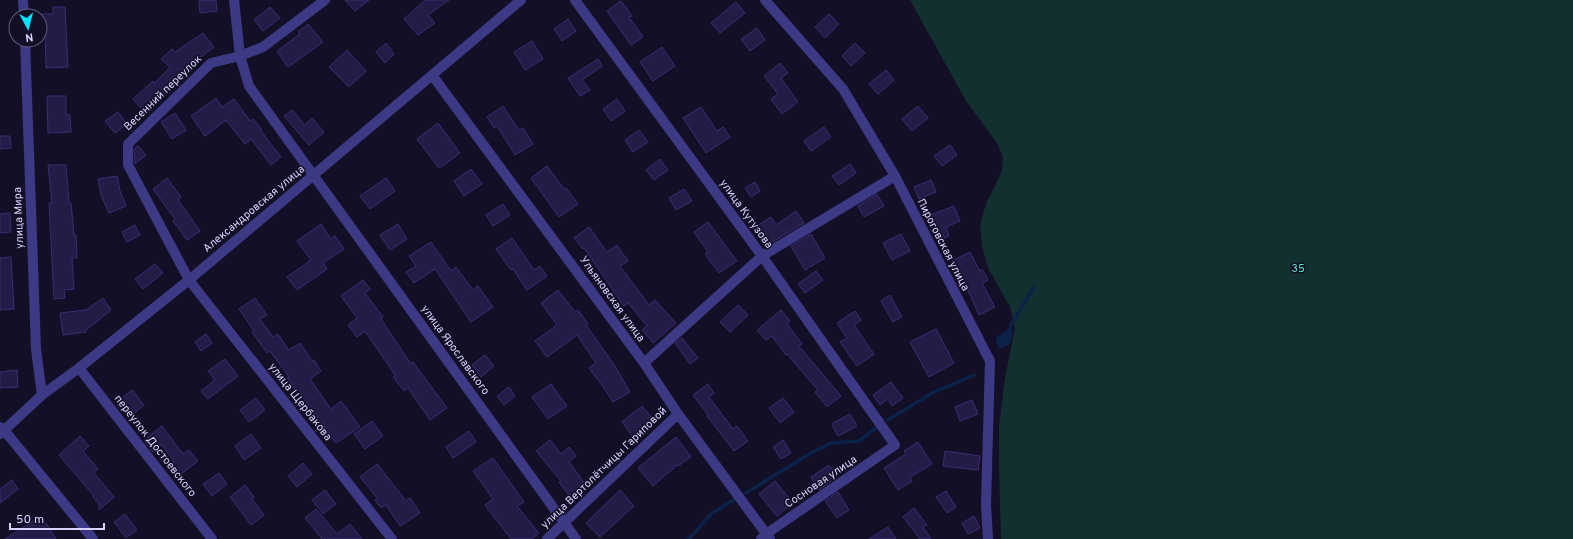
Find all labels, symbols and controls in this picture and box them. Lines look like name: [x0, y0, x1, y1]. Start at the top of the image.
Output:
north arrow: [8, 8, 48, 48]
text: N: [24, 30, 34, 44]
street label: Весенний переулок: [121, 52, 205, 134]
street label: Александровская улица: [200, 162, 308, 256]
street label: улица Кутузова: [716, 177, 776, 252]
street label: улица Мира: [11, 187, 27, 249]
street label: Пироговская улица: [914, 197, 972, 294]
street label: Ульяновская улица: [576, 253, 648, 345]
park label: 35: [1291, 262, 1305, 276]
street label: улица Ярославского: [418, 302, 492, 398]
street label: улица Щербакова: [265, 360, 335, 444]
street label: переулок Достоевского: [111, 392, 199, 500]
street label: улица Вертолётчицы Гариповой: [538, 404, 670, 532]
street label: Сосновая улица: [782, 453, 860, 511]
scale bar: [10, 505, 104, 531]
text: 50 m: [16, 512, 44, 528]

